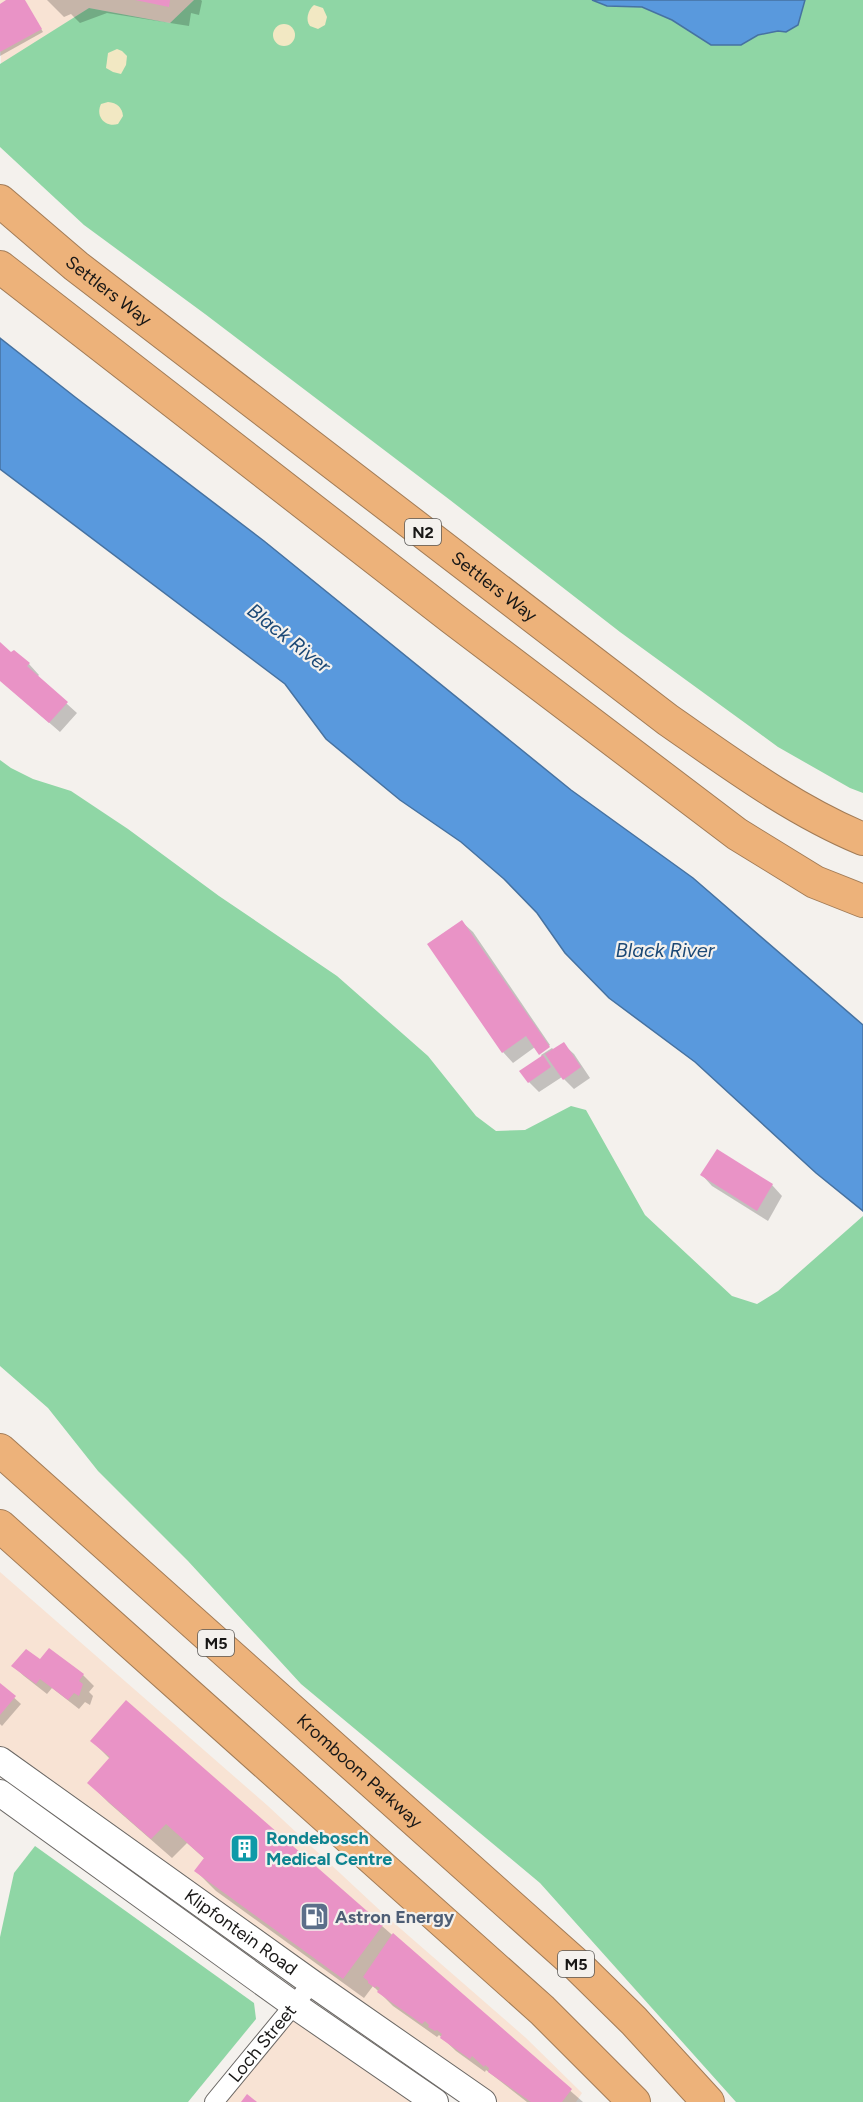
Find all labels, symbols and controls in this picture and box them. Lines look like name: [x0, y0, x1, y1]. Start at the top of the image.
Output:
street label: Settlers Way: [61, 251, 156, 331]
road number: N2: [405, 519, 441, 545]
street label: Settlers Way: [447, 547, 542, 627]
water label: Black River: [243, 598, 336, 679]
water label: Black River: [615, 938, 716, 962]
road number: M5: [198, 1630, 234, 1656]
street label: Kromboom Parkway: [292, 1709, 427, 1833]
place label: Rondebosch Medical Centre: [266, 1827, 392, 1870]
building icon: Rondebosch Medical Centre: [229, 1832, 261, 1864]
street label: Klipfontein Road: [180, 1884, 302, 1980]
fuel station icon: Astron Energy: [298, 1901, 330, 1933]
place label: Astron Energy: [335, 1906, 455, 1928]
road number: M5: [558, 1951, 594, 1977]
street label: Loch Street: [224, 2000, 301, 2087]

